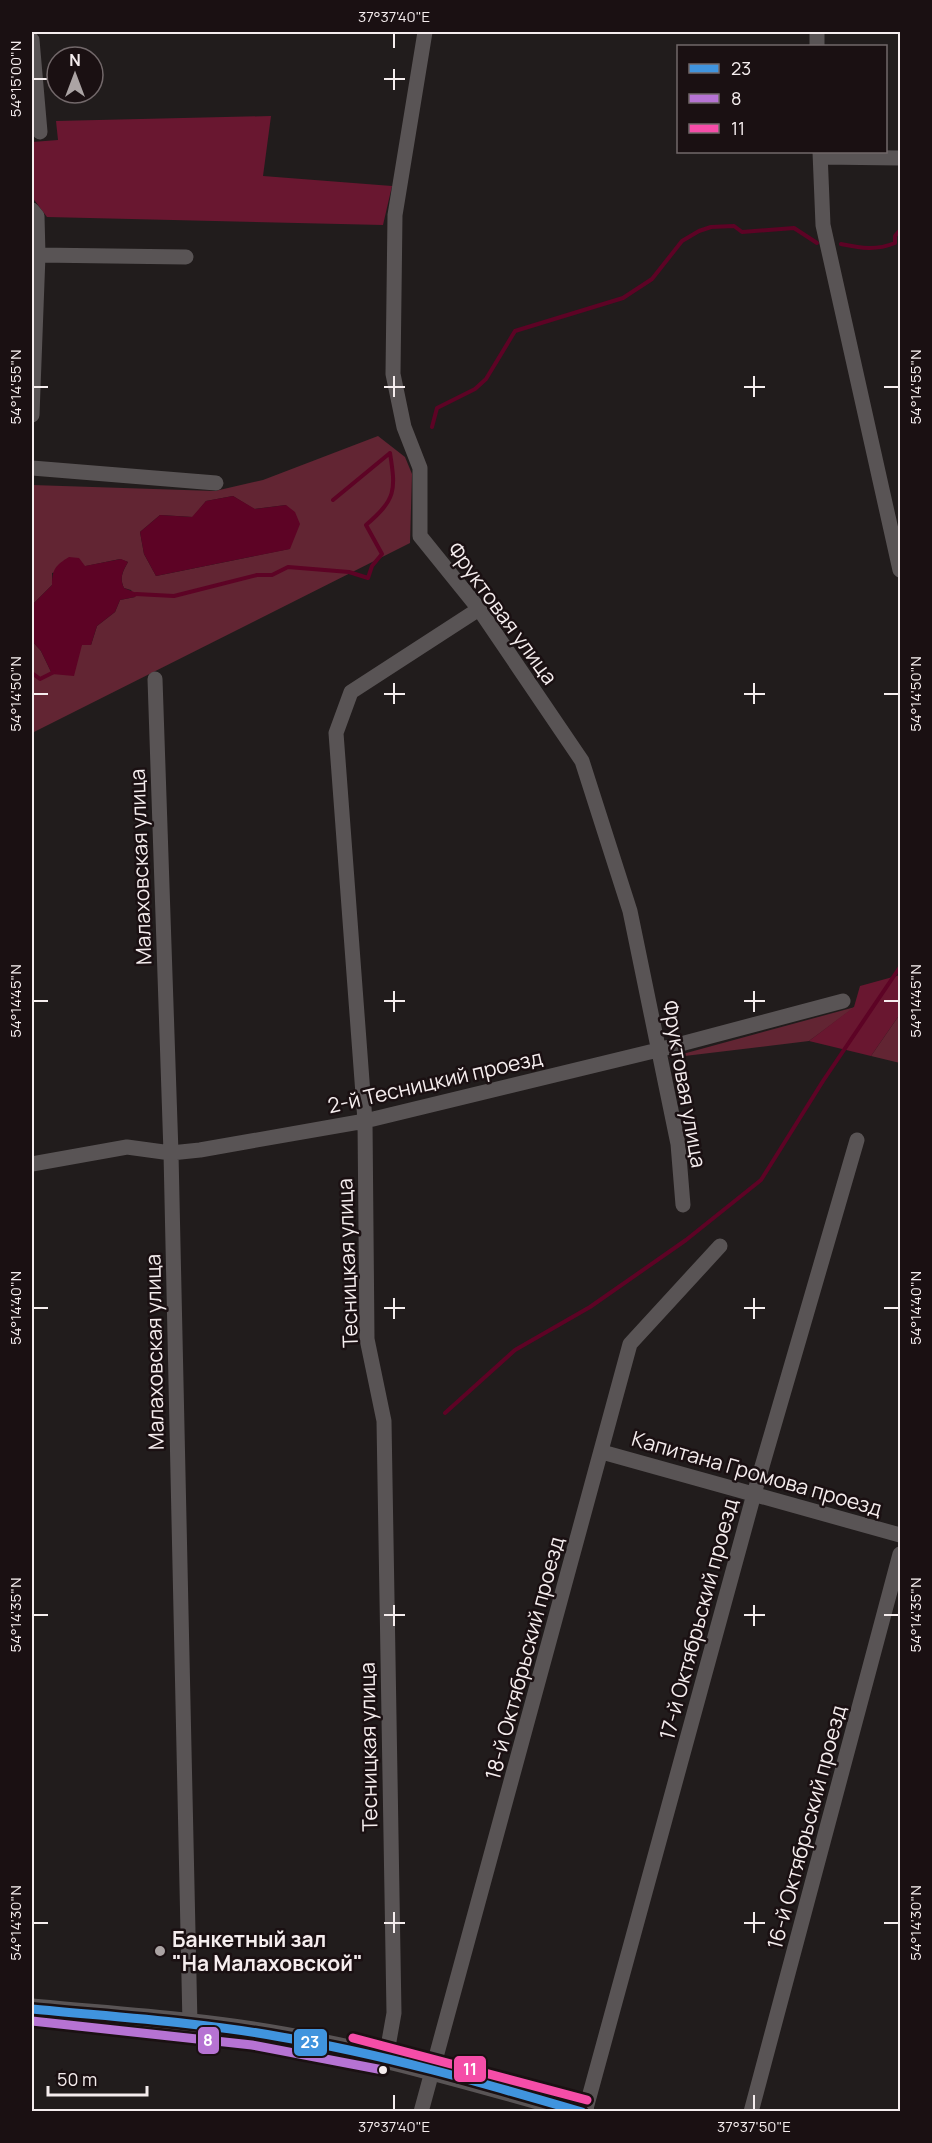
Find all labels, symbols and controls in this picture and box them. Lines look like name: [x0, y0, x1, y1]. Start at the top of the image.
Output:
text: 37°37'40"E: [358, 6, 430, 27]
text: 54°15'00"N: [5, 41, 26, 117]
north arrow: [45, 45, 105, 105]
legend: [677, 45, 887, 153]
text: N: [69, 49, 81, 71]
text: 23: [731, 56, 751, 80]
text: 8: [731, 86, 741, 110]
text: 11: [731, 116, 745, 140]
text: 54°14'55"N: [5, 349, 26, 425]
text: 54°14'55"N: [905, 349, 926, 425]
street label: Фруктовая улица: [442, 536, 564, 690]
text: 54°14'50"N: [5, 656, 26, 732]
text: 54°14'50"N: [905, 656, 926, 732]
street label: Малаховская улица: [123, 768, 157, 966]
text: 54°14'45"N: [5, 964, 26, 1038]
text: 54°14'45"N: [905, 964, 926, 1038]
street label: Фруктовая улица: [657, 998, 713, 1170]
street label: 2-й Тесницкий проезд: [325, 1043, 545, 1119]
street label: Тесницкая улица: [330, 1178, 364, 1348]
street label: Малаховская улица: [138, 1254, 170, 1450]
text: 54°14'40"N: [5, 1271, 26, 1345]
text: 54°14'40"N: [905, 1271, 926, 1345]
street label: Капитана Громова проезд: [629, 1424, 885, 1522]
street label: 17-й Октябрьский проезд: [652, 1495, 744, 1743]
street label: 18-й Октябрьский проезд: [478, 1533, 570, 1783]
text: 54°14'35"N: [5, 1578, 26, 1652]
text: 54°14'35"N: [905, 1578, 926, 1652]
street label: Тесницкая улица: [353, 1662, 383, 1832]
street label: 16-й Октябрьский проезд: [760, 1702, 852, 1952]
text: 54°14'30"N: [5, 1885, 26, 1961]
text: 54°14'30"N: [905, 1885, 926, 1961]
place label: Банкетный зал "На Малаховской": [172, 1925, 363, 1977]
marker: Банкетный зал "На Малаховской": [153, 1944, 167, 1958]
line badge: 8: [197, 2026, 220, 2055]
line badge: 23: [293, 2028, 328, 2057]
text: 8: [203, 2029, 213, 2051]
text: 23: [301, 2031, 319, 2053]
line badge: 11: [453, 2055, 487, 2083]
text: 11: [463, 2058, 477, 2080]
scale bar: [48, 2059, 147, 2097]
unlabelled marker: [377, 2064, 389, 2076]
text: 50 m: [57, 2067, 97, 2091]
text: 37°37'40"E: [358, 2116, 430, 2137]
text: 37°37'50"E: [717, 2116, 791, 2137]

